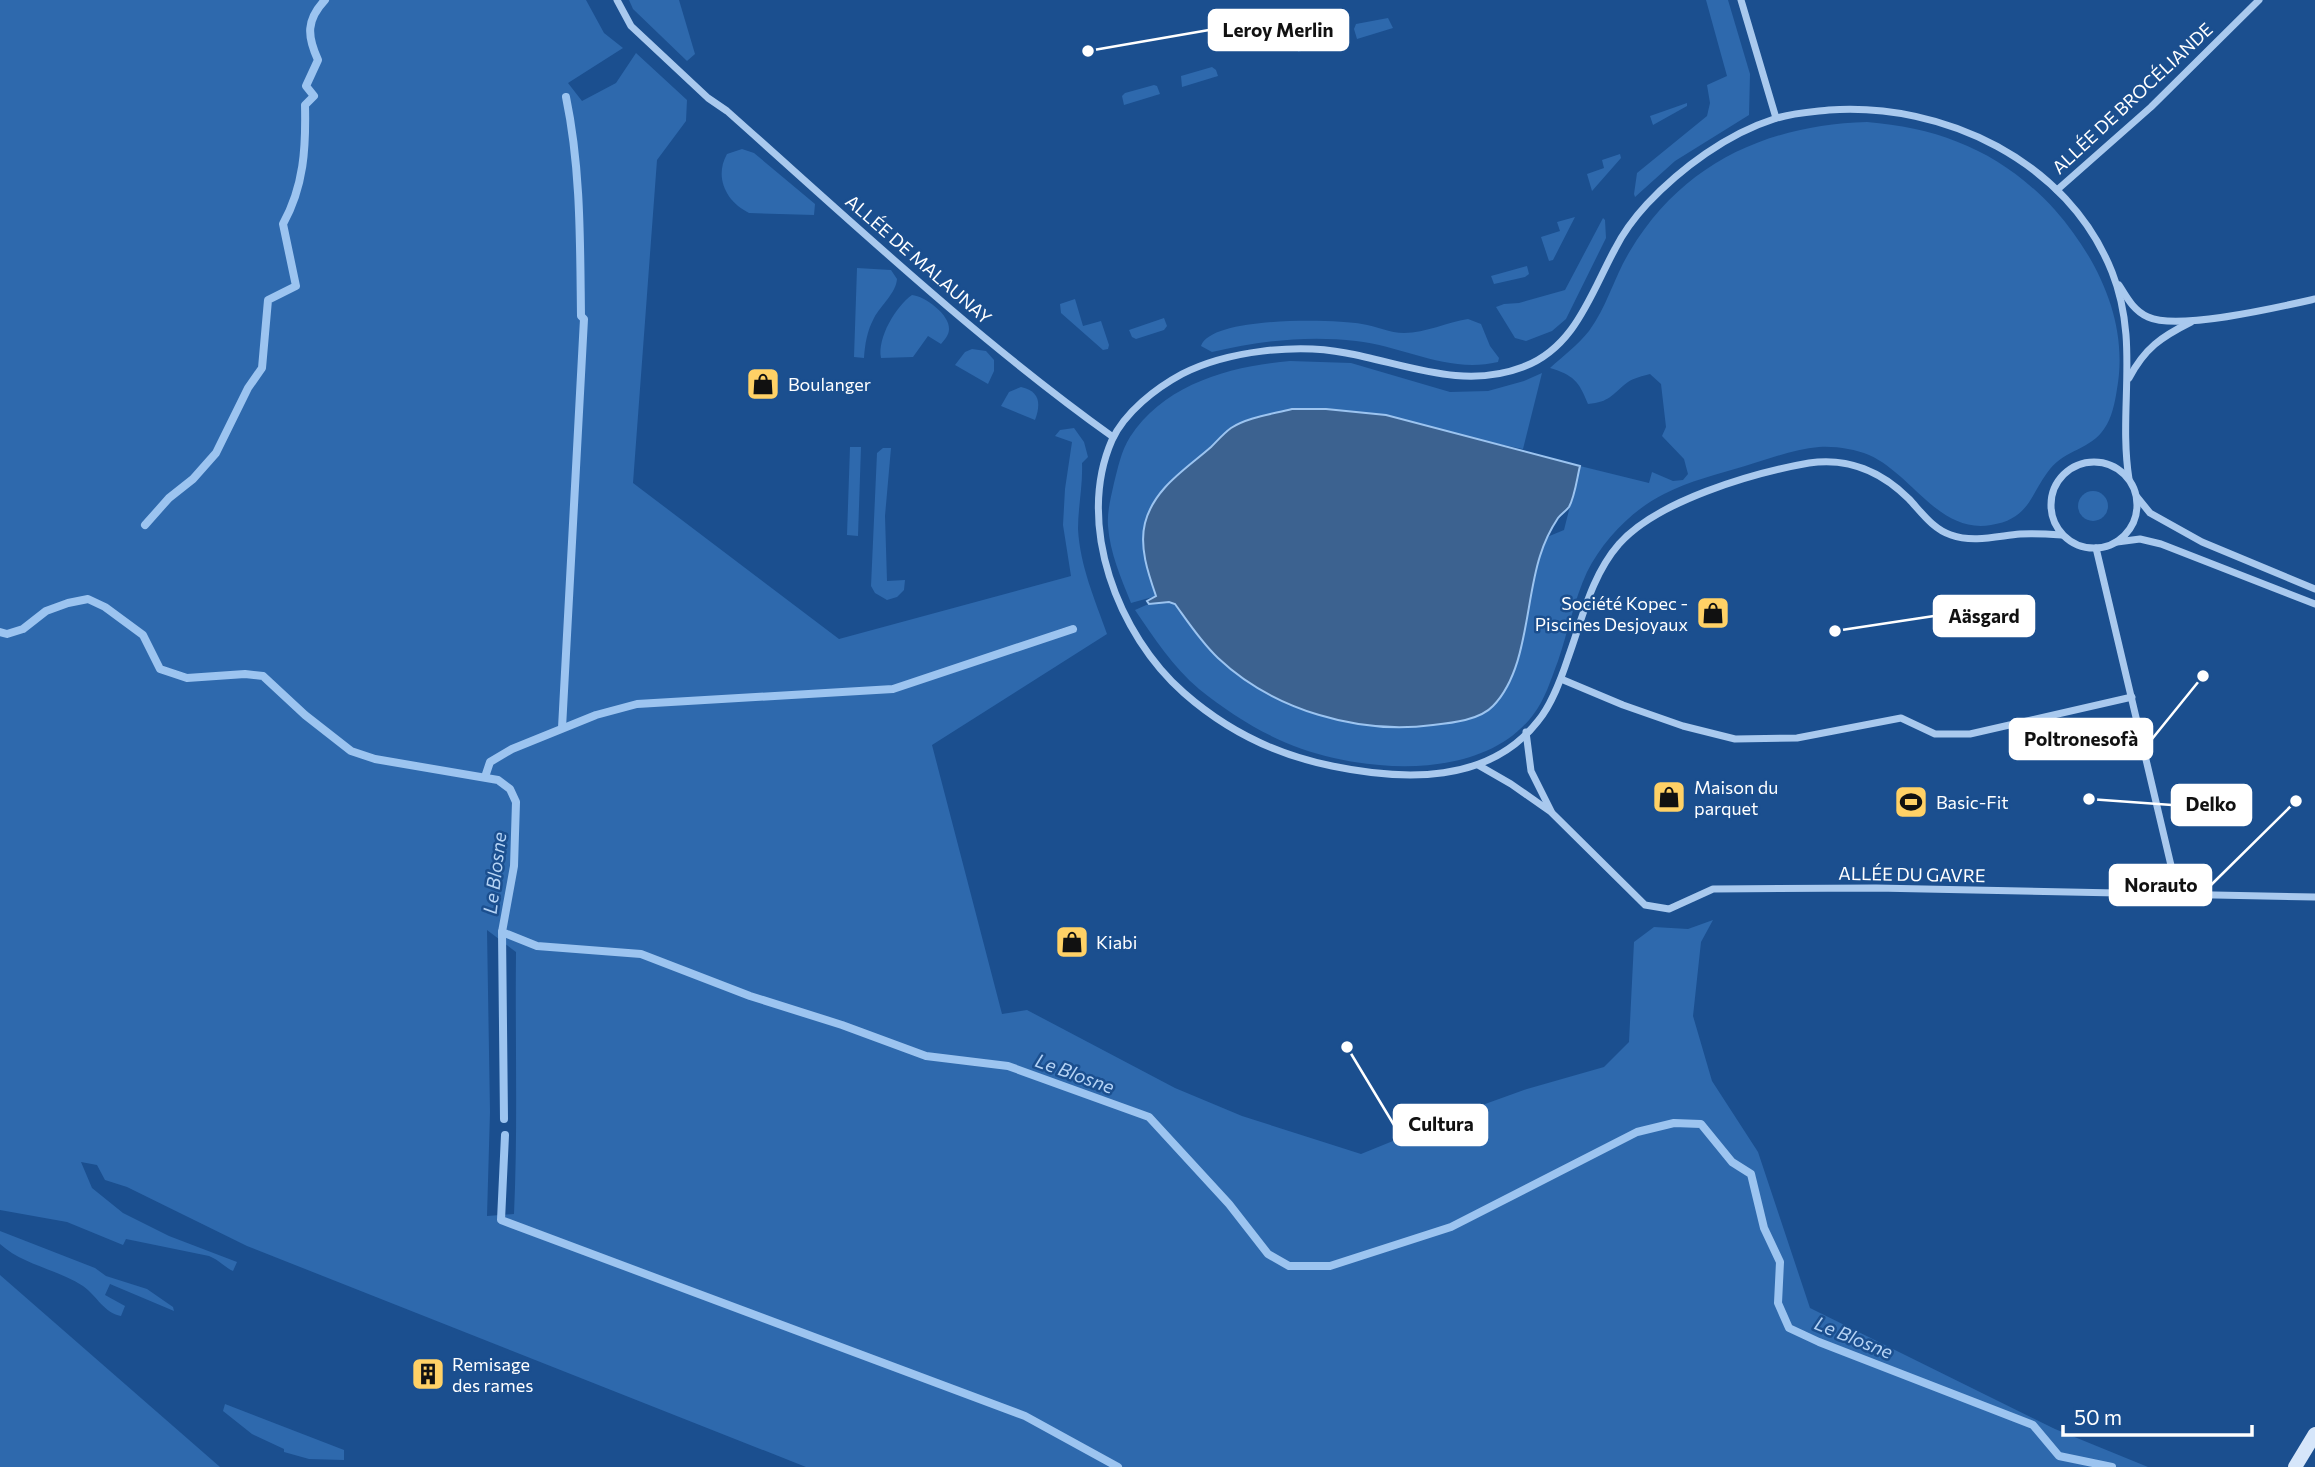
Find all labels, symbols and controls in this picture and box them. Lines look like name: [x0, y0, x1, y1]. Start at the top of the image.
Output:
callout: Leroy Merlin: [1209, 10, 1348, 50]
text: Leroy Merlin: [1222, 18, 1334, 41]
street label: ALLÉE DE BROCÉLIANDE: [2047, 18, 2217, 178]
street label: ALLÉE DE MALAUNAY: [841, 190, 997, 329]
shop icon: Boulanger: [744, 365, 782, 403]
place label: Boulanger: [788, 373, 871, 395]
place label: Société Kopec - Piscines Desjoyaux: [1535, 592, 1688, 635]
shop icon: Société Kopec - Piscines Desjoyaux: [1694, 594, 1732, 632]
callout: Aäsgard: [1934, 596, 2034, 636]
text: Aäsgard: [1948, 604, 2020, 627]
callout: Poltronesofà: [2010, 719, 2152, 759]
text: Poltronesofà: [2024, 727, 2138, 750]
place label: Maison du parquet: [1694, 776, 1778, 819]
shop icon: Maison du parquet: [1650, 778, 1688, 816]
sports icon: Basic-Fit: [1892, 783, 1930, 821]
callout: Delko: [2172, 785, 2251, 825]
place label: Basic-Fit: [1936, 791, 2009, 813]
text: Delko: [2186, 792, 2236, 815]
water label: Le Blosne: [478, 831, 510, 915]
street label: ALLÉE DU GAVRE: [1838, 862, 1986, 886]
callout: Norauto: [2110, 865, 2211, 905]
text: Norauto: [2124, 873, 2198, 896]
shop icon: Kiabi: [1053, 923, 1091, 961]
place label: Kiabi: [1096, 931, 1137, 953]
water label: Le Blosne: [1032, 1048, 1118, 1098]
callout: Cultura: [1394, 1105, 1487, 1145]
text: Cultura: [1408, 1112, 1474, 1135]
water label: Le Blosne: [1812, 1311, 1896, 1363]
place label: Remisage des rames: [452, 1353, 533, 1396]
building icon: Remisage des rames: [409, 1355, 447, 1393]
scale bar: [2063, 1394, 2252, 1438]
text: 50 m: [2074, 1404, 2122, 1429]

